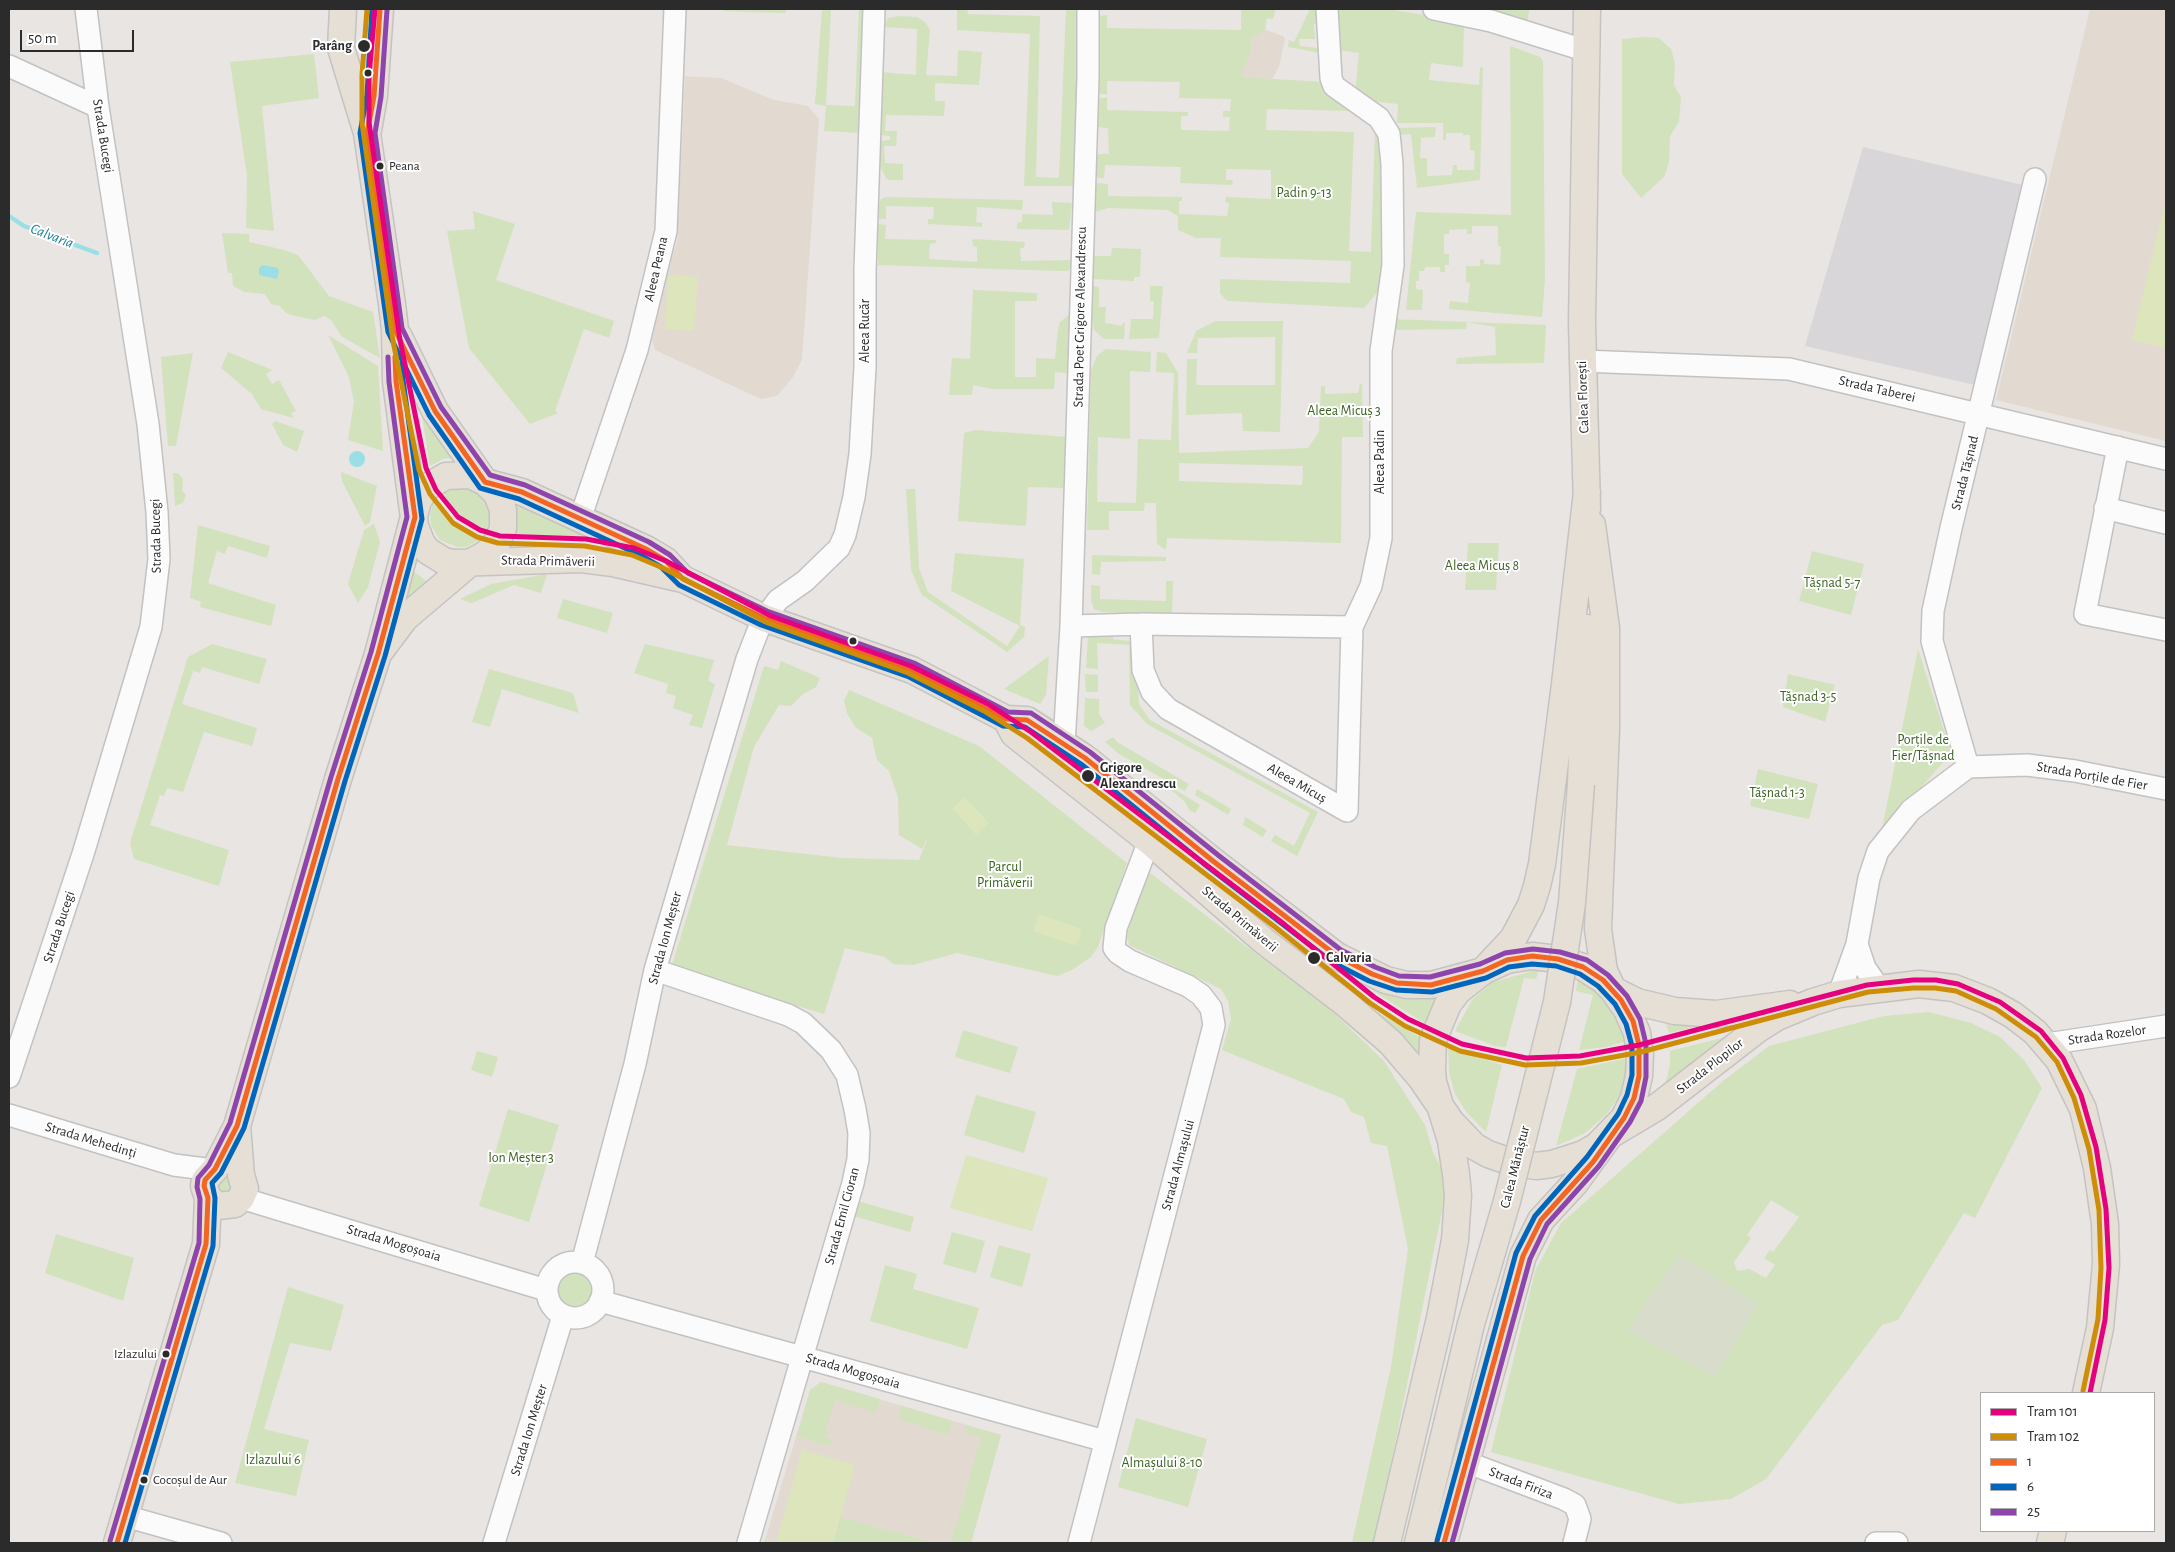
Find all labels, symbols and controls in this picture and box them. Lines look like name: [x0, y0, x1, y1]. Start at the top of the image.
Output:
scale bar: [22, 20, 136, 52]
text: 50 m: [28, 31, 57, 46]
place label: Parâng: [312, 38, 352, 54]
marker: Parâng: [356, 38, 372, 54]
unlabelled marker: [363, 68, 373, 78]
street label: Strada Bucegi: [89, 98, 117, 174]
place label: Peana: [389, 158, 420, 174]
marker: Peana: [375, 161, 385, 171]
park label: Padin 9-13: [1276, 185, 1332, 201]
water label: Calvaria: [28, 220, 76, 252]
street label: Strada Poet Grigore Alexandrescu: [1070, 226, 1090, 408]
street label: Aleea Peana: [640, 235, 672, 303]
street label: Aleea Rucăr: [857, 299, 873, 363]
street label: Calea Florești: [1573, 360, 1593, 434]
street label: Strada Taberei: [1837, 372, 1917, 406]
park label: Aleea Micuș 3: [1307, 403, 1381, 419]
street label: Aleea Padin: [1372, 430, 1388, 494]
street label: Strada Tășnad: [1948, 434, 1982, 512]
street label: Strada Bucegi: [147, 499, 165, 573]
street label: Strada Primăverii: [501, 552, 595, 570]
park label: Aleea Micuș 8: [1445, 558, 1519, 574]
park label: Tășnad 5-7: [1804, 575, 1860, 591]
unlabelled marker: [848, 636, 858, 646]
park label: Tășnad 3-5: [1780, 689, 1836, 705]
park label: Porțile de Fier/Tășnad: [1892, 732, 1954, 764]
street label: Strada Porțile de Fier: [2035, 758, 2149, 794]
street label: Aleea Micuș: [1264, 759, 1330, 807]
place label: Grigore Alexandrescu: [1100, 760, 1176, 792]
marker: Grigore Alexandrescu: [1080, 768, 1096, 784]
park label: Tășnad 1-3: [1749, 785, 1805, 801]
park label: Parcul Primăverii: [977, 859, 1033, 892]
street label: Strada Primăverii: [1199, 882, 1281, 956]
street label: Strada Bucegi: [40, 889, 78, 965]
street label: Strada Ion Meșter: [645, 890, 685, 986]
marker: Calvaria: [1306, 950, 1322, 966]
place label: Calvaria: [1326, 950, 1372, 966]
street label: Strada Rozelor: [2067, 1021, 2147, 1049]
street label: Strada Plopilor: [1673, 1035, 1747, 1097]
street label: Strada Mehedinți: [43, 1118, 139, 1162]
street label: Strada Almașului: [1158, 1118, 1198, 1212]
street label: Calea Mănăștur: [1497, 1124, 1533, 1210]
park label: Ion Meșter 3: [488, 1150, 554, 1166]
street label: Strada Emil Cioran: [821, 1165, 863, 1267]
street label: Strada Mogoșoaia: [345, 1221, 443, 1265]
place label: Izlazului: [114, 1346, 157, 1362]
marker: Izlazului: [161, 1349, 171, 1359]
street label: Strada Mogoșoaia: [804, 1349, 902, 1393]
street label: Strada Ion Meșter: [507, 1382, 551, 1478]
legend: [1980, 1392, 2155, 1532]
text: Tram 101: [2027, 1404, 2078, 1419]
text: Tram 102: [2027, 1429, 2079, 1444]
park label: Izlazului 6: [245, 1452, 301, 1468]
text: 1: [2027, 1454, 2032, 1469]
park label: Almașului 8-10: [1122, 1455, 1202, 1471]
street label: Strada Firiza: [1486, 1463, 1556, 1503]
place label: Cocoșul de Aur: [153, 1472, 227, 1488]
marker: Cocoșul de Aur: [139, 1475, 149, 1485]
text: 6: [2027, 1479, 2034, 1494]
text: 25: [2027, 1504, 2040, 1519]

